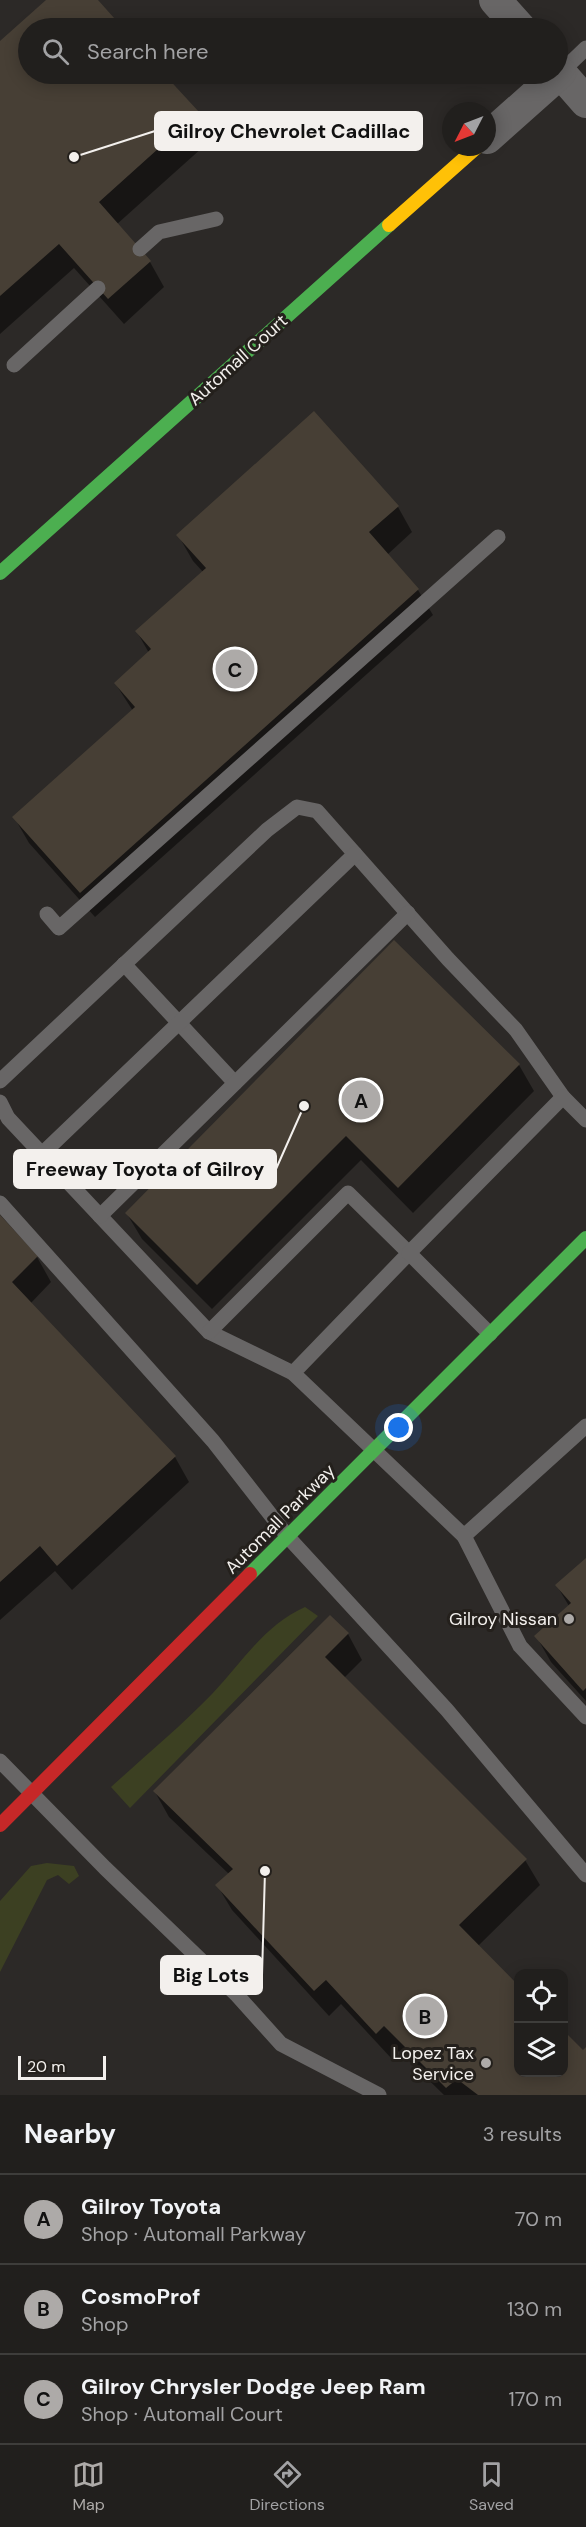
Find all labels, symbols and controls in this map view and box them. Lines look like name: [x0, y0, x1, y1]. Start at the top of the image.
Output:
search box: [18, 18, 568, 84]
icon: search: [39, 35, 72, 68]
text: Search here: [87, 37, 208, 66]
north arrow: [442, 102, 496, 156]
callout: Gilroy Chevrolet Cadillac: [155, 112, 422, 150]
text: Gilroy Chevrolet Cadillac: [168, 118, 410, 144]
street label: Automall Court: [183, 309, 293, 411]
pin: C: [216, 646, 254, 692]
pin: A: [342, 1078, 380, 1122]
callout: Freeway Toyota of Gilroy: [14, 1150, 276, 1188]
text: Freeway Toyota of Gilroy: [26, 1156, 264, 1182]
your location: [384, 1413, 413, 1442]
street label: Automall Parkway: [220, 1459, 340, 1579]
place label: Gilroy Nissan: [449, 1607, 557, 1631]
marker: Gilroy Nissan: [562, 1612, 576, 1626]
callout: Big Lots: [161, 1956, 262, 1994]
text: Big Lots: [173, 1962, 249, 1988]
map controls: [514, 1969, 568, 2077]
button: locate: [514, 1969, 568, 2023]
pin: B: [406, 1994, 444, 2038]
button: layers: [514, 2023, 568, 2077]
place label: Lopez Tax Service: [392, 2041, 474, 2086]
scale bar: [18, 2053, 106, 2080]
text: 20 m: [27, 2056, 66, 2077]
marker: Lopez Tax Service: [479, 2056, 493, 2070]
text: Nearby: [24, 2117, 116, 2151]
text: 3 results: [483, 2121, 562, 2147]
text: Gilroy Toyota: [81, 2192, 221, 2221]
text: A: [36, 2206, 51, 2232]
text: 70 m: [515, 2206, 562, 2232]
text: Shop · Automall Parkway: [81, 2221, 306, 2247]
text: CosmoProf: [81, 2282, 200, 2311]
text: B: [37, 2296, 50, 2322]
text: 130 m: [507, 2296, 562, 2322]
text: Shop: [81, 2311, 128, 2337]
text: Gilroy Chrysler Dodge Jeep Ram: [81, 2372, 426, 2401]
text: C: [36, 2386, 51, 2412]
text: 170 m: [509, 2386, 562, 2412]
text: Shop · Automall Court: [81, 2401, 283, 2427]
tab: Map: [72, 2458, 105, 2515]
tab: Directions: [249, 2458, 325, 2515]
tab: Saved: [469, 2458, 514, 2515]

